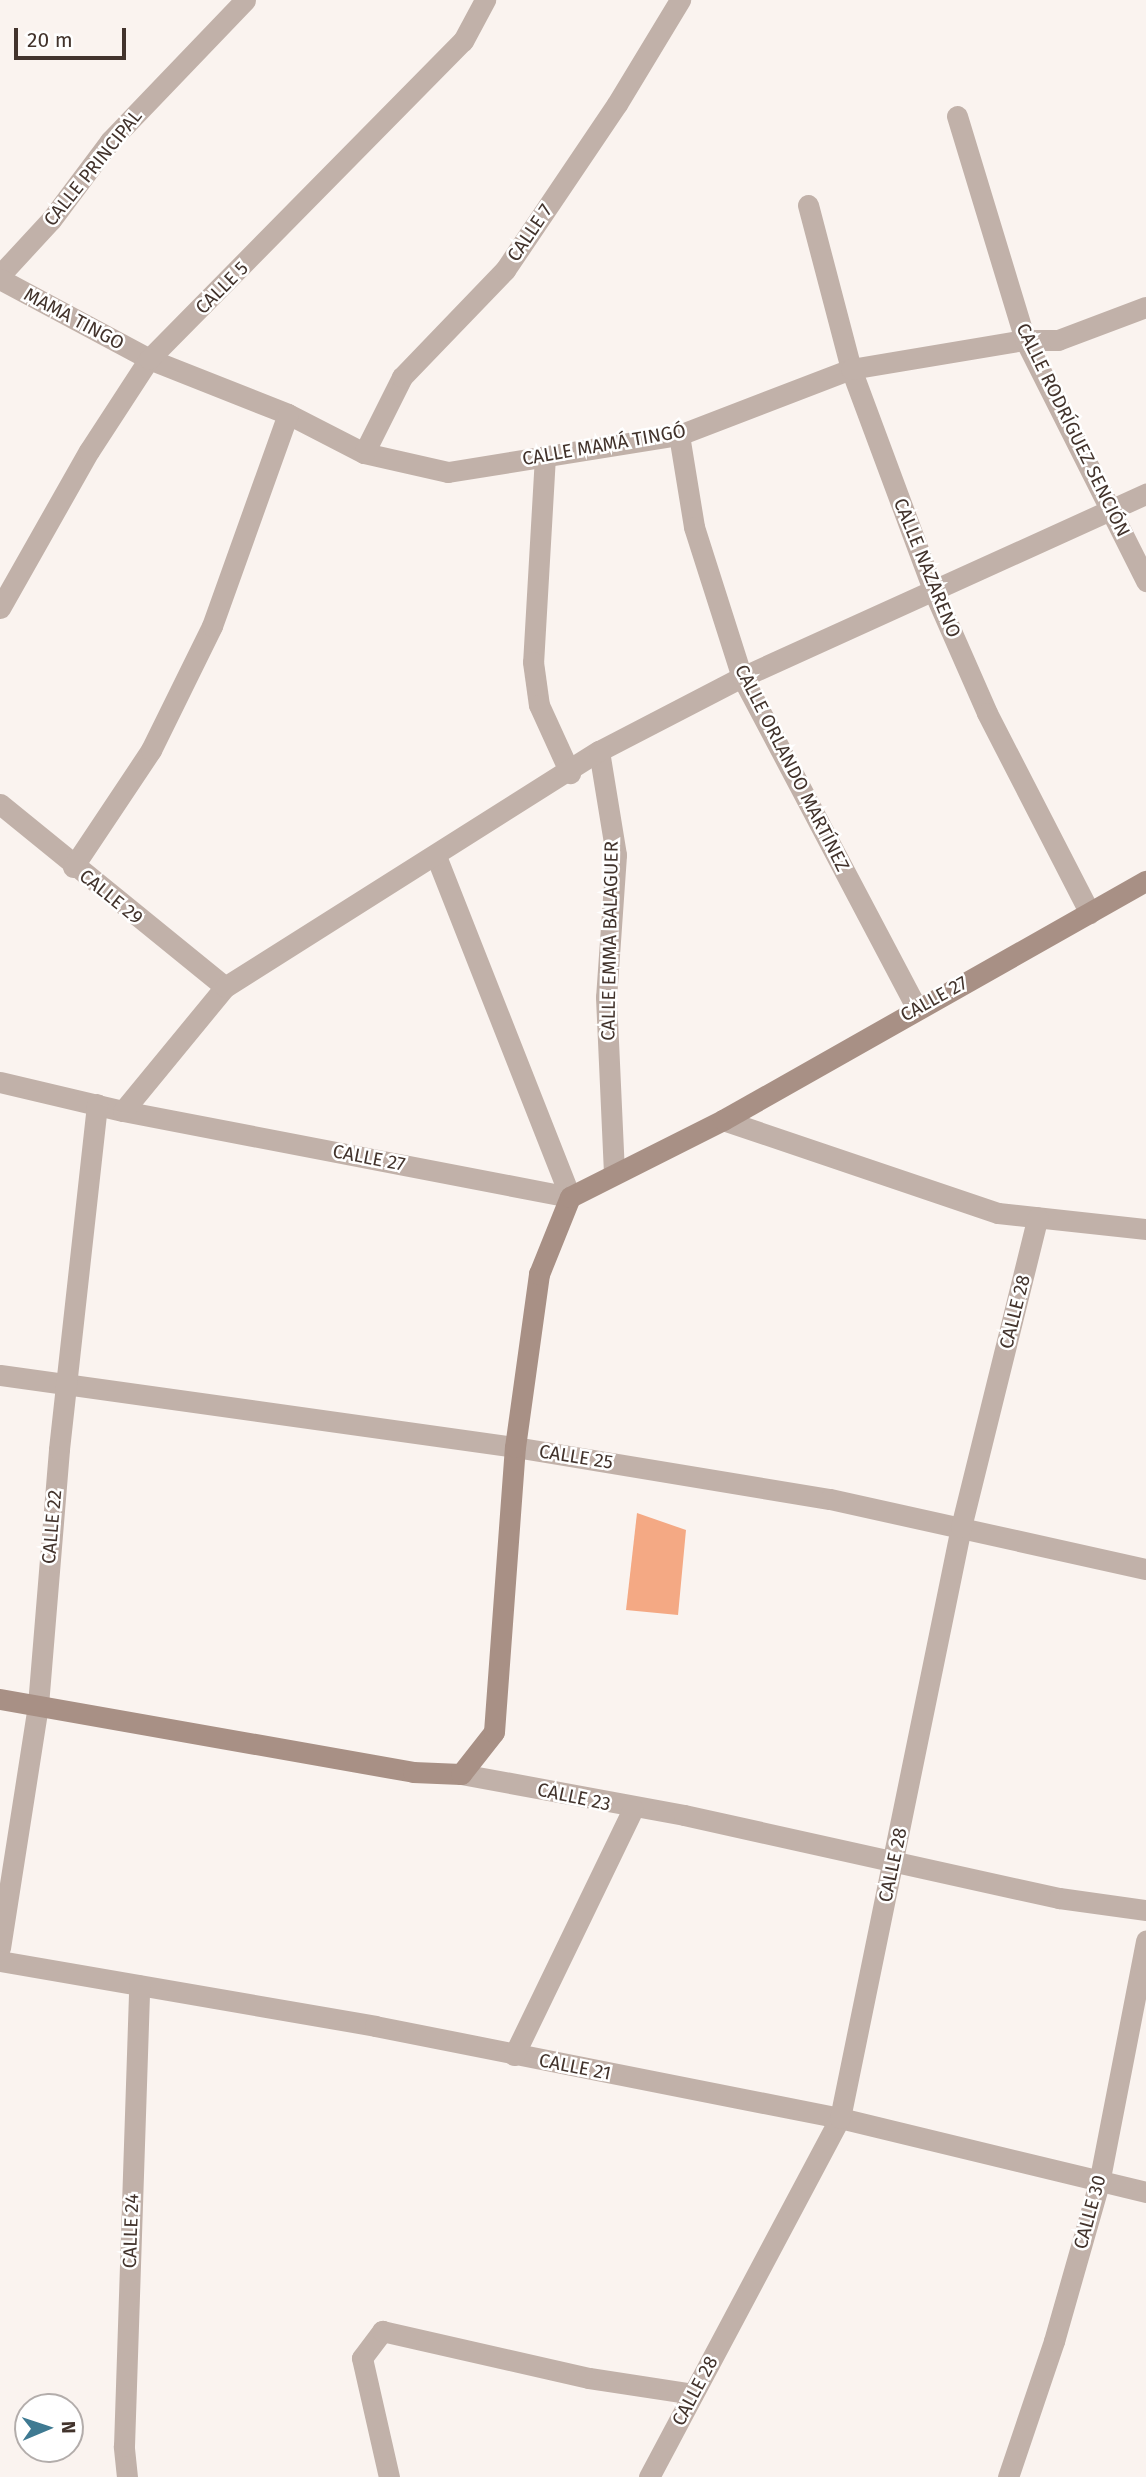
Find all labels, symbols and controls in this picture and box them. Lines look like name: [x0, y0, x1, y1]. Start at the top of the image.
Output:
scale bar: [18, 14, 130, 58]
text: 20 m: [27, 27, 73, 53]
street label: CALLE PRINCIPAL: [39, 105, 147, 231]
street label: CALLE 7: [503, 200, 557, 266]
street label: CALLE 5: [191, 257, 253, 319]
street label: MAMA TINGO: [20, 283, 128, 355]
street label: CALLE RODRÍGUEZ SENCIÓN: [1011, 319, 1135, 541]
street label: CALLE MAMÁ TINGÓ: [520, 419, 688, 471]
street label: CALLE NAZARENO: [889, 495, 965, 641]
street label: CALLE ORLANDO MARTÍNEZ: [730, 661, 854, 875]
street label: CALLE EMMA BALAGUER: [597, 841, 623, 1041]
street label: CALLE 29: [75, 865, 147, 929]
street label: CALLE 27: [896, 971, 972, 1027]
street label: CALLE 27: [331, 1140, 407, 1176]
street label: CALLE 28: [995, 1273, 1035, 1351]
street label: CALLE 25: [537, 1440, 615, 1474]
street label: CALLE 22: [37, 1489, 67, 1565]
street label: CALLE 23: [535, 1778, 613, 1816]
street label: CALLE 28: [874, 1826, 912, 1904]
street label: CALLE 21: [537, 2049, 613, 2085]
street label: CALLE 30: [1069, 2172, 1111, 2252]
street label: CALLE 24: [118, 2193, 144, 2269]
street label: CALLE 28: [667, 2352, 723, 2430]
north arrow: [14, 2393, 84, 2463]
text: N: [57, 2421, 80, 2434]

